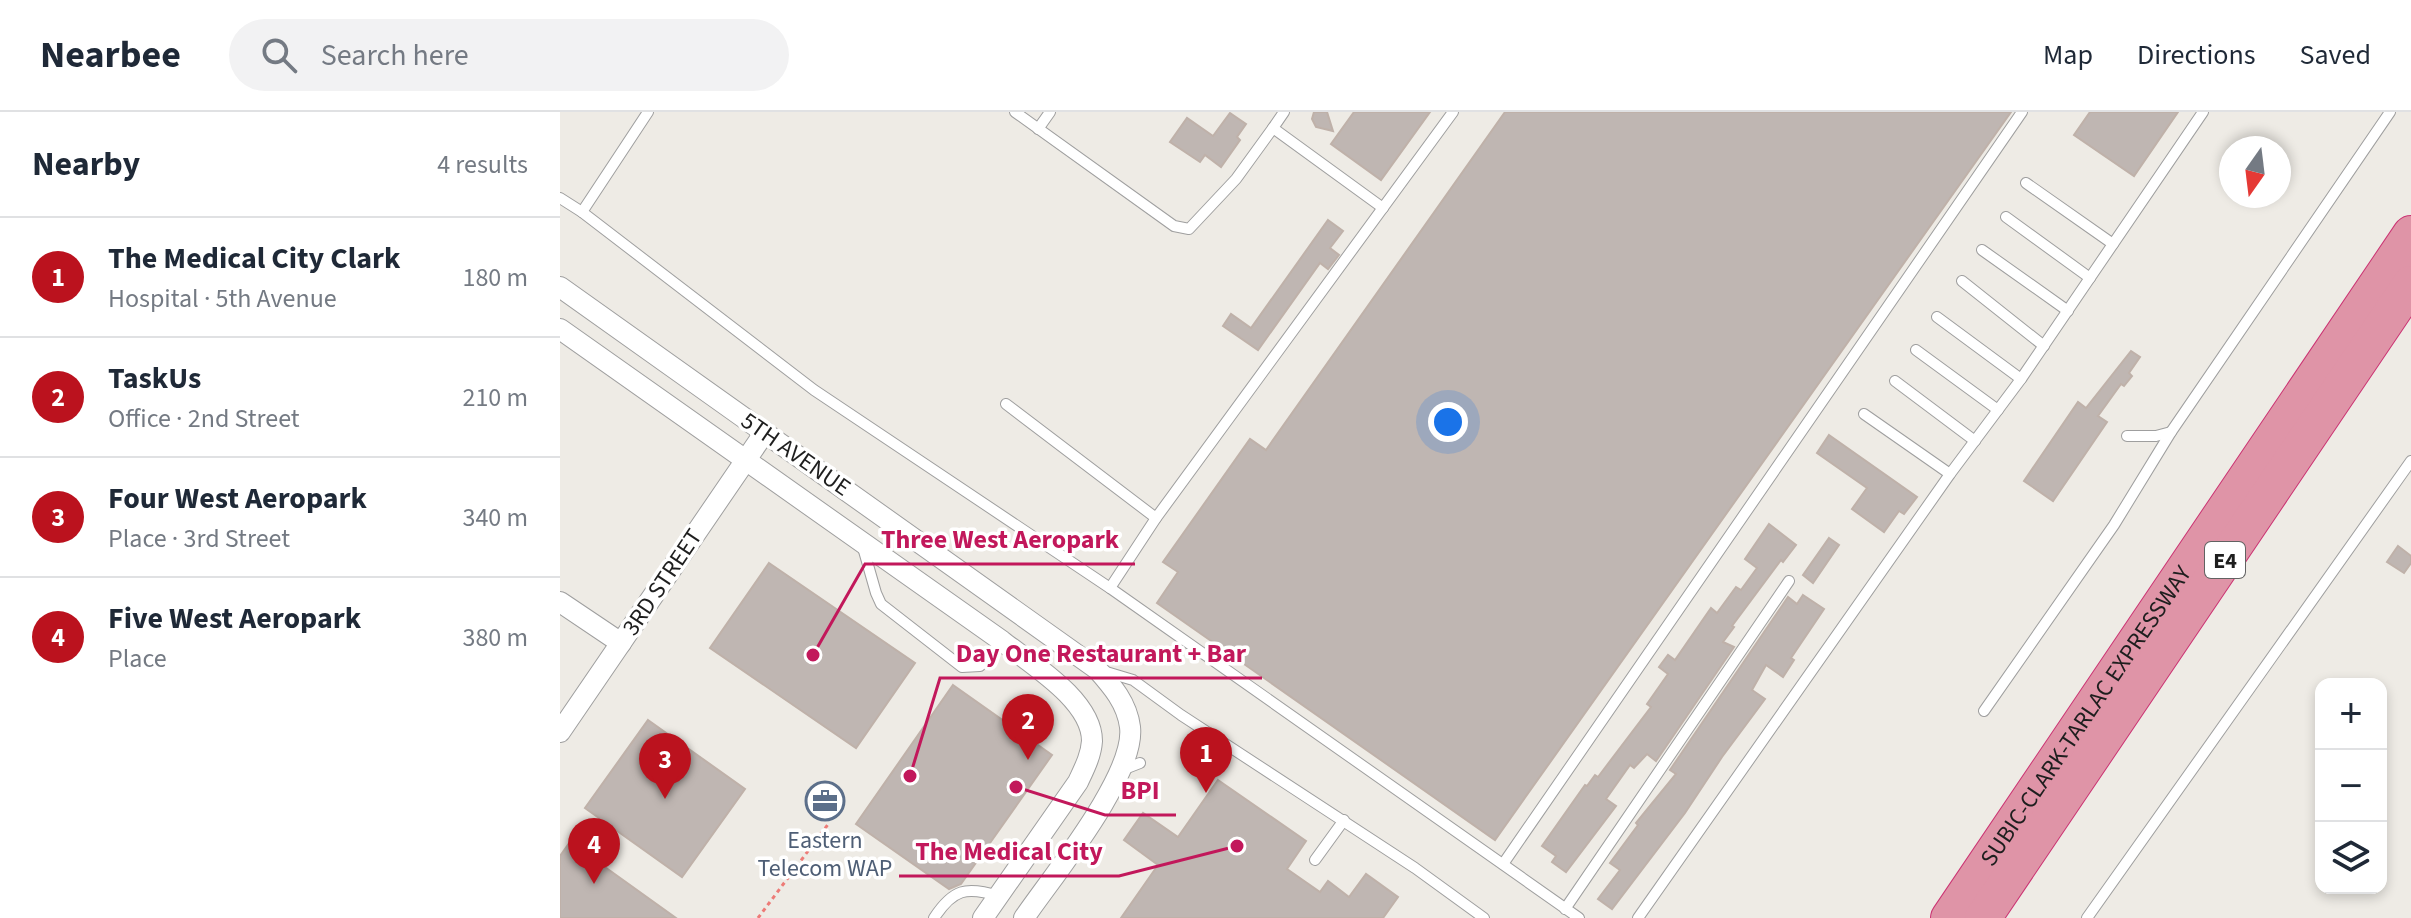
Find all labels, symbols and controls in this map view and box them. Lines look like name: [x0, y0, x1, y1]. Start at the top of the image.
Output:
search box: [229, 19, 789, 91]
text: Nearbee: [40, 28, 181, 82]
icon: search: [257, 33, 301, 77]
text: Search here: [321, 34, 469, 77]
text: Map: [2043, 35, 2093, 75]
text: Directions: [2137, 35, 2256, 75]
text: Saved: [2300, 35, 2371, 75]
north arrow: [2219, 136, 2291, 208]
text: Nearby: [32, 140, 140, 189]
text: 4 results: [437, 146, 528, 183]
text: The Medical City Clark: [108, 237, 400, 280]
text: 1: [51, 259, 65, 296]
text: 180 m: [462, 259, 528, 296]
text: Hospital · 5th Avenue: [108, 280, 337, 317]
text: TaskUs: [108, 357, 201, 400]
text: 2: [51, 379, 65, 416]
text: 210 m: [462, 379, 528, 416]
text: Office · 2nd Street: [108, 400, 300, 437]
your location: [1428, 402, 1468, 442]
street label: 5TH AVENUE: [734, 404, 858, 505]
text: Four West Aeropark: [108, 477, 367, 520]
text: 3: [51, 499, 65, 536]
text: 340 m: [462, 499, 528, 536]
callout: Three West Aeropark: [865, 514, 1135, 564]
text: Place · 3rd Street: [108, 520, 290, 557]
text: Three West Aeropark: [881, 521, 1120, 558]
street label: 3RD STREET: [614, 522, 711, 643]
road number: E4: [2205, 542, 2245, 578]
street label: SUBIC-CLARK-TARLAC EXPRESSWAY: [1972, 558, 2200, 873]
text: Five West Aeropark: [108, 597, 361, 640]
text: 4: [51, 619, 65, 656]
text: 380 m: [462, 619, 528, 656]
callout: Day One Restaurant + Bar: [940, 628, 1262, 678]
text: Day One Restaurant + Bar: [956, 635, 1247, 672]
text: Place: [108, 640, 167, 677]
map controls: [2315, 678, 2387, 894]
button: +: [2315, 678, 2387, 750]
pin: 2: [1002, 694, 1054, 760]
pin: 1: [1180, 727, 1232, 793]
pin: 3: [639, 733, 691, 799]
button: −: [2315, 750, 2387, 822]
callout: BPI: [1105, 765, 1176, 815]
text: BPI: [1120, 772, 1160, 809]
office icon: Eastern Telecom WAP: [804, 780, 846, 822]
pin: 4: [568, 818, 620, 884]
button: layers: [2315, 822, 2387, 894]
place label: Eastern Telecom WAP: [758, 823, 892, 886]
callout: The Medical City: [899, 826, 1119, 876]
text: The Medical City: [915, 833, 1103, 870]

